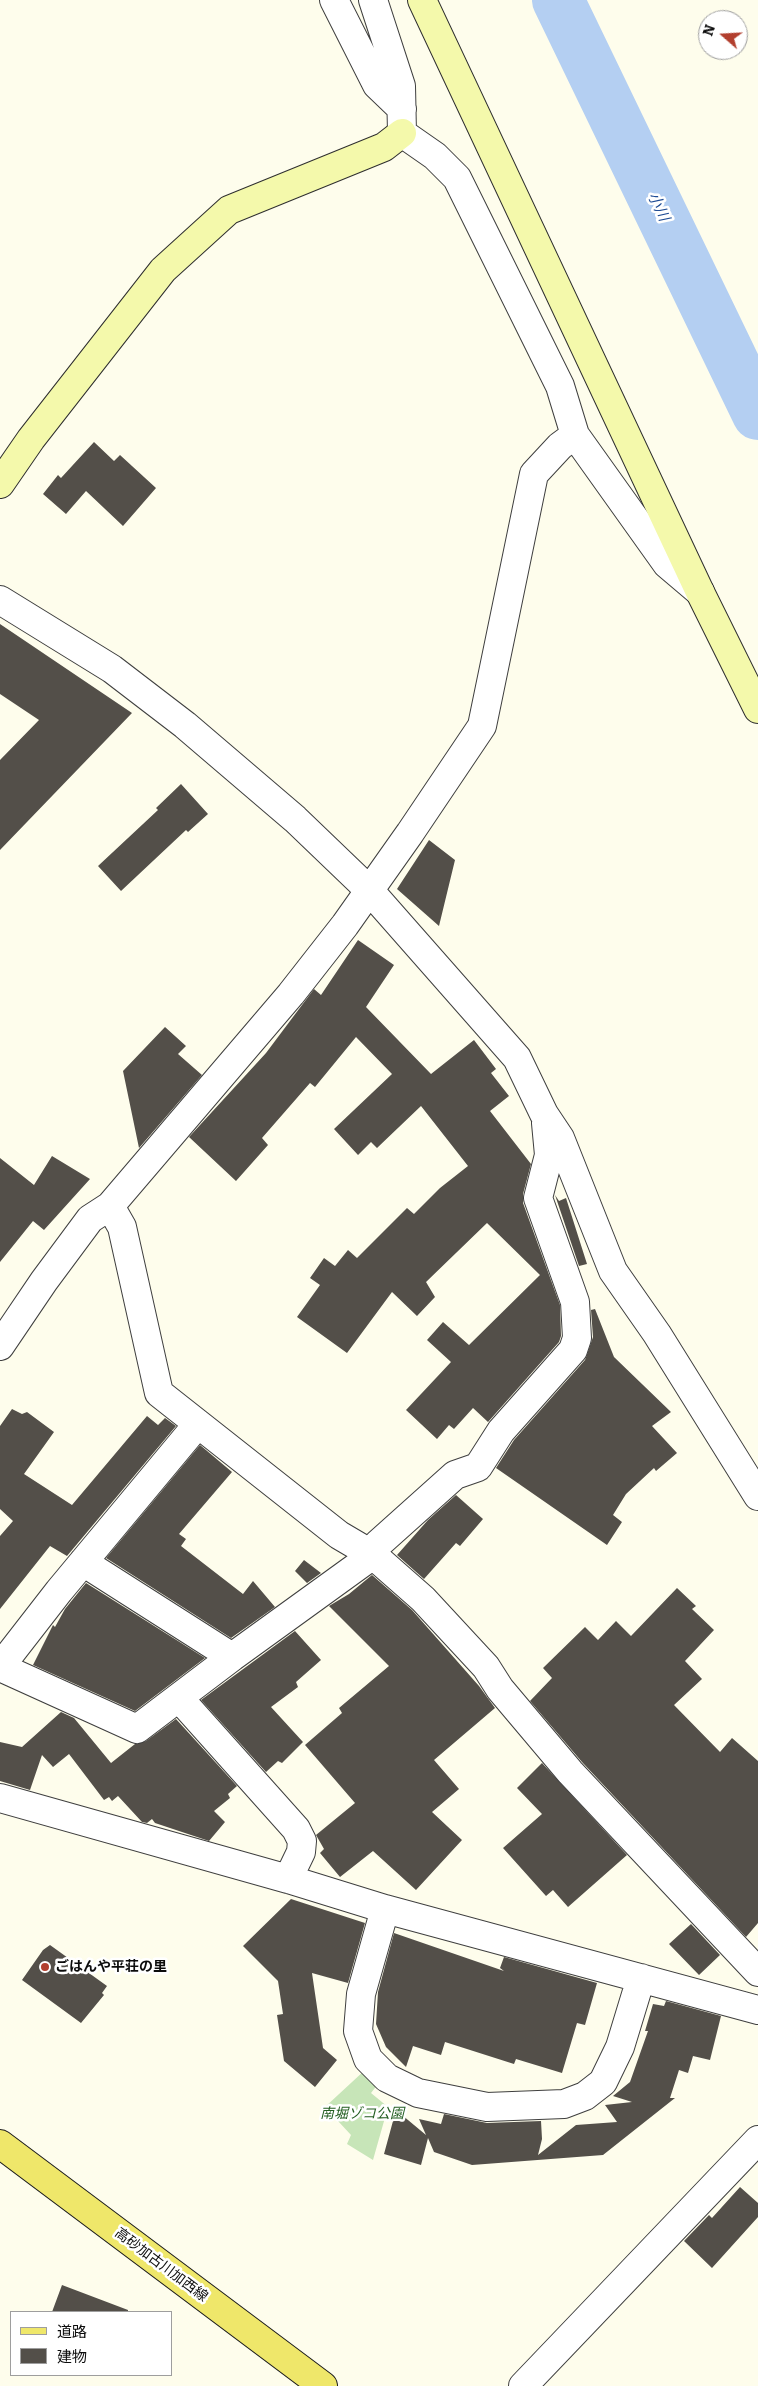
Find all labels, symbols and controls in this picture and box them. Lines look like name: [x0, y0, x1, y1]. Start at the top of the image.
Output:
north arrow: [698, 10, 748, 60]
text: N: [699, 22, 719, 38]
water label: 小川: [643, 190, 673, 224]
place label: ごはんや平荘の里: [55, 1959, 167, 1975]
marker: ごはんや平荘の里: [39, 1961, 51, 1973]
park label: 南堀ゾコ公園: [320, 2106, 404, 2122]
street label: 高砂加古川加西線: [111, 2225, 211, 2305]
legend: [10, 2311, 172, 2376]
text: 道路: [57, 2323, 87, 2341]
text: 建物: [57, 2348, 87, 2366]

